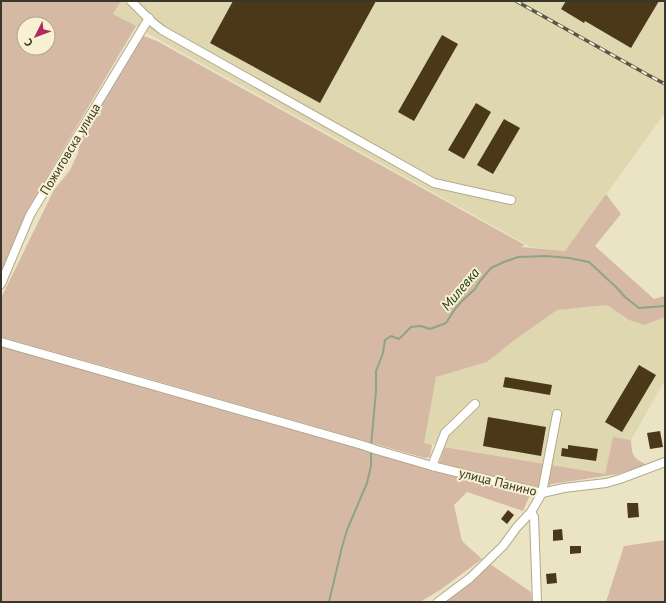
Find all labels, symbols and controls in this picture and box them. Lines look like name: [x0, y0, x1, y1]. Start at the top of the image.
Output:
north arrow: [16, 16, 56, 56]
text: С: [21, 36, 36, 50]
street label: Пожиговска улица: [36, 100, 104, 198]
water label: Милевка: [437, 264, 483, 314]
street label: улица Панино: [457, 464, 539, 500]

